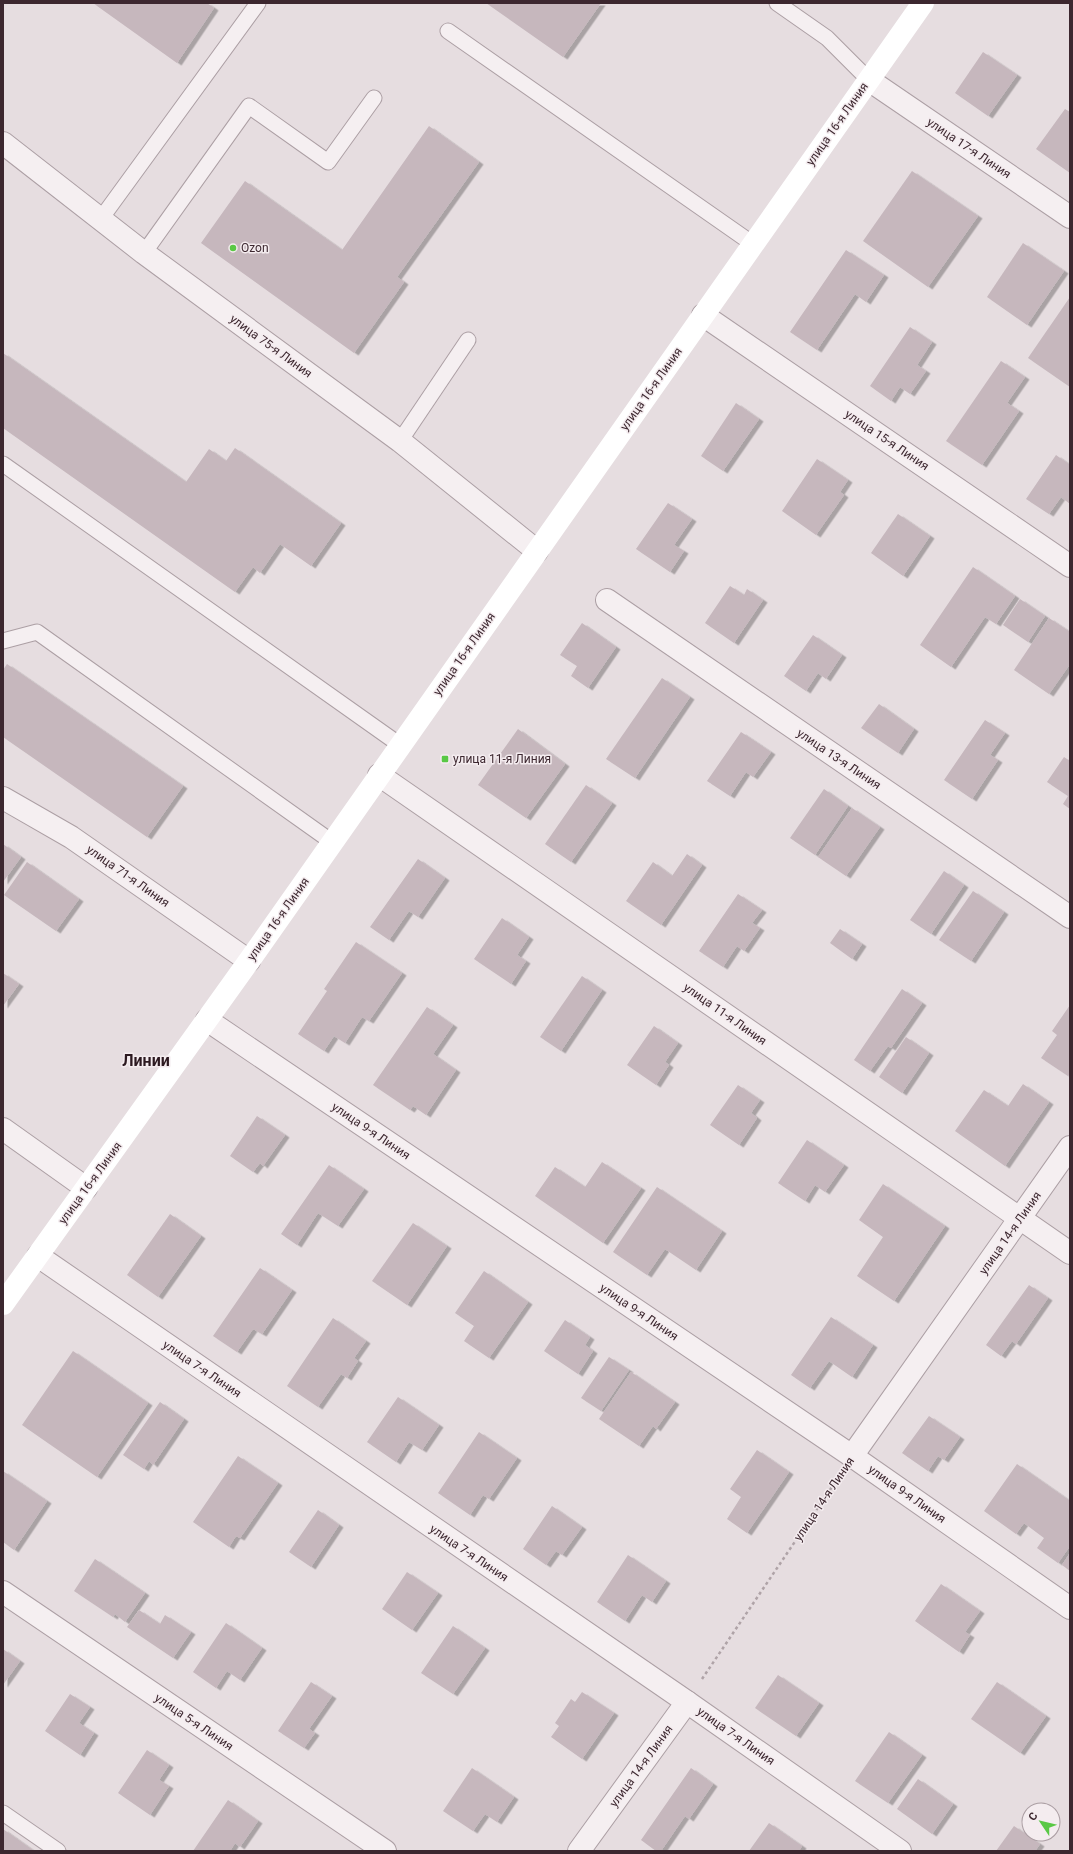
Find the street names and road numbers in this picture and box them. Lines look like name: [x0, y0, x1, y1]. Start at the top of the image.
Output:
street label: улица 16-я Линия: [803, 80, 871, 168]
street label: улица 17-я Линия: [924, 115, 1014, 181]
street label: улица 75-я Линия: [227, 311, 315, 381]
street label: улица 16-я Линия: [617, 345, 685, 433]
street label: улица 15-я Линия: [842, 407, 932, 473]
street label: улица 16-я Линия: [430, 610, 498, 698]
street label: улица 13-я Линия: [794, 726, 884, 792]
street label: улица 71-я Линия: [84, 842, 172, 910]
street label: улица 16-я Линия: [244, 875, 312, 963]
street label: улица 11-я Линия: [681, 980, 769, 1048]
street label: улица 9-я Линия: [329, 1100, 413, 1162]
street label: улица 16-я Линия: [55, 1139, 125, 1227]
street label: улица 14-я Линия: [976, 1189, 1044, 1277]
street label: улица 9-я Линия: [597, 1281, 681, 1343]
street label: улица 7-я Линия: [160, 1338, 244, 1400]
street label: улица 14-я Линия: [791, 1454, 857, 1544]
street label: улица 9-я Линия: [866, 1462, 948, 1526]
street label: улица 7-я Линия: [427, 1522, 511, 1584]
street label: улица 5-я Линия: [152, 1691, 236, 1753]
street label: улица 7-я Линия: [695, 1704, 777, 1768]
street label: улица 14-я Линия: [606, 1722, 676, 1810]

